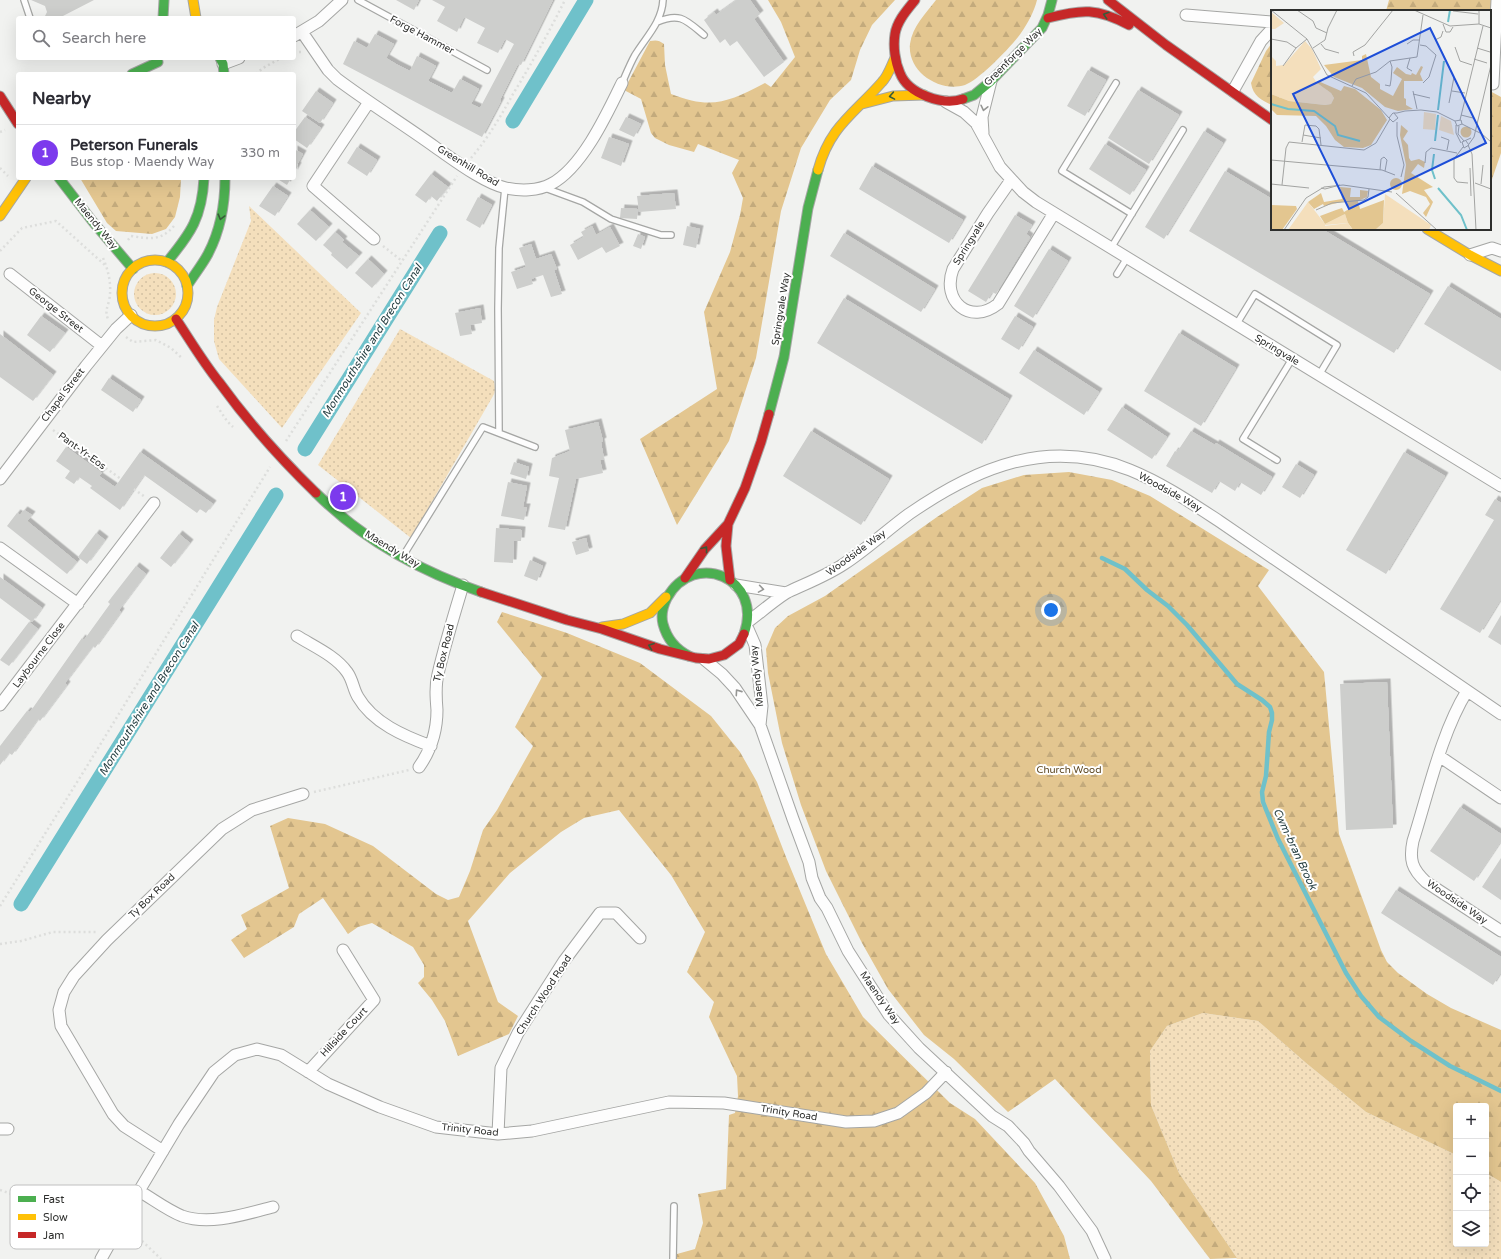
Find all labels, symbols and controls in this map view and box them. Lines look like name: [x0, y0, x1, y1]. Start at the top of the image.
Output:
inset map: [1271, 10, 1491, 230]
one-way arrow: [1103, 11, 1110, 20]
street label: Forge Hammer: [388, 13, 456, 57]
search box: [16, 16, 296, 60]
street label: Greenforge Way: [982, 25, 1045, 88]
icon: search: [30, 27, 52, 49]
text: Search here: [62, 29, 146, 47]
text: Nearby: [32, 88, 91, 109]
one-way arrow: [888, 91, 895, 99]
one-way arrow: [981, 105, 989, 111]
text: Peterson Funerals: [70, 136, 198, 154]
street label: Greenhill Road: [435, 143, 501, 189]
text: 1: [41, 145, 49, 161]
text: 330 m: [240, 145, 280, 161]
text: Bus stop · Maendy Way: [70, 154, 214, 170]
street label: Maendy Way: [72, 196, 121, 252]
one-way arrow: [217, 213, 226, 220]
street label: Springvale: [951, 218, 988, 267]
water label: Monmouthshire and Brecon Canal: [319, 261, 425, 420]
street label: Springvale Way: [769, 271, 793, 346]
street label: George Street: [26, 285, 86, 335]
street label: Springvale: [1252, 332, 1302, 368]
street label: Chapel Street: [39, 366, 87, 424]
street label: Pant-Yr-Eos: [56, 430, 108, 472]
street label: Woodside Way: [1136, 470, 1204, 515]
pin: 1: [330, 482, 356, 512]
street label: Woodside Way: [824, 527, 889, 579]
street label: Maendy Way: [362, 528, 422, 570]
one-way arrow: [700, 547, 707, 554]
one-way arrow: [758, 584, 764, 593]
your location: [1041, 600, 1061, 620]
street label: Laybourne Close: [10, 619, 68, 690]
water label: Monmouthshire and Brecon Canal: [96, 619, 202, 778]
street label: Ty Box Road: [431, 623, 457, 683]
one-way arrow: [648, 642, 655, 651]
street label: Maendy Way: [748, 644, 766, 707]
one-way arrow: [736, 690, 743, 697]
park label: Church Wood: [1037, 764, 1101, 776]
water label: Cwm-bran Brook: [1270, 806, 1320, 893]
street label: Ty Box Road: [126, 871, 178, 921]
street label: Woodside Way: [1424, 877, 1490, 927]
street label: Church Wood Road: [514, 953, 574, 1037]
street label: Maendy Way: [857, 969, 903, 1027]
street label: Hillside Court: [318, 1005, 370, 1059]
street label: Trinity Road: [760, 1103, 818, 1123]
map controls: [1453, 1103, 1489, 1247]
button: +: [1453, 1103, 1489, 1139]
street label: Trinity Road: [441, 1121, 499, 1139]
button: −: [1453, 1139, 1489, 1175]
button: locate: [1453, 1175, 1489, 1211]
legend: [10, 1185, 142, 1249]
text: Fast: [43, 1193, 64, 1206]
text: Slow: [43, 1211, 68, 1224]
button: layers: [1453, 1211, 1489, 1247]
text: Jam: [43, 1229, 64, 1242]

